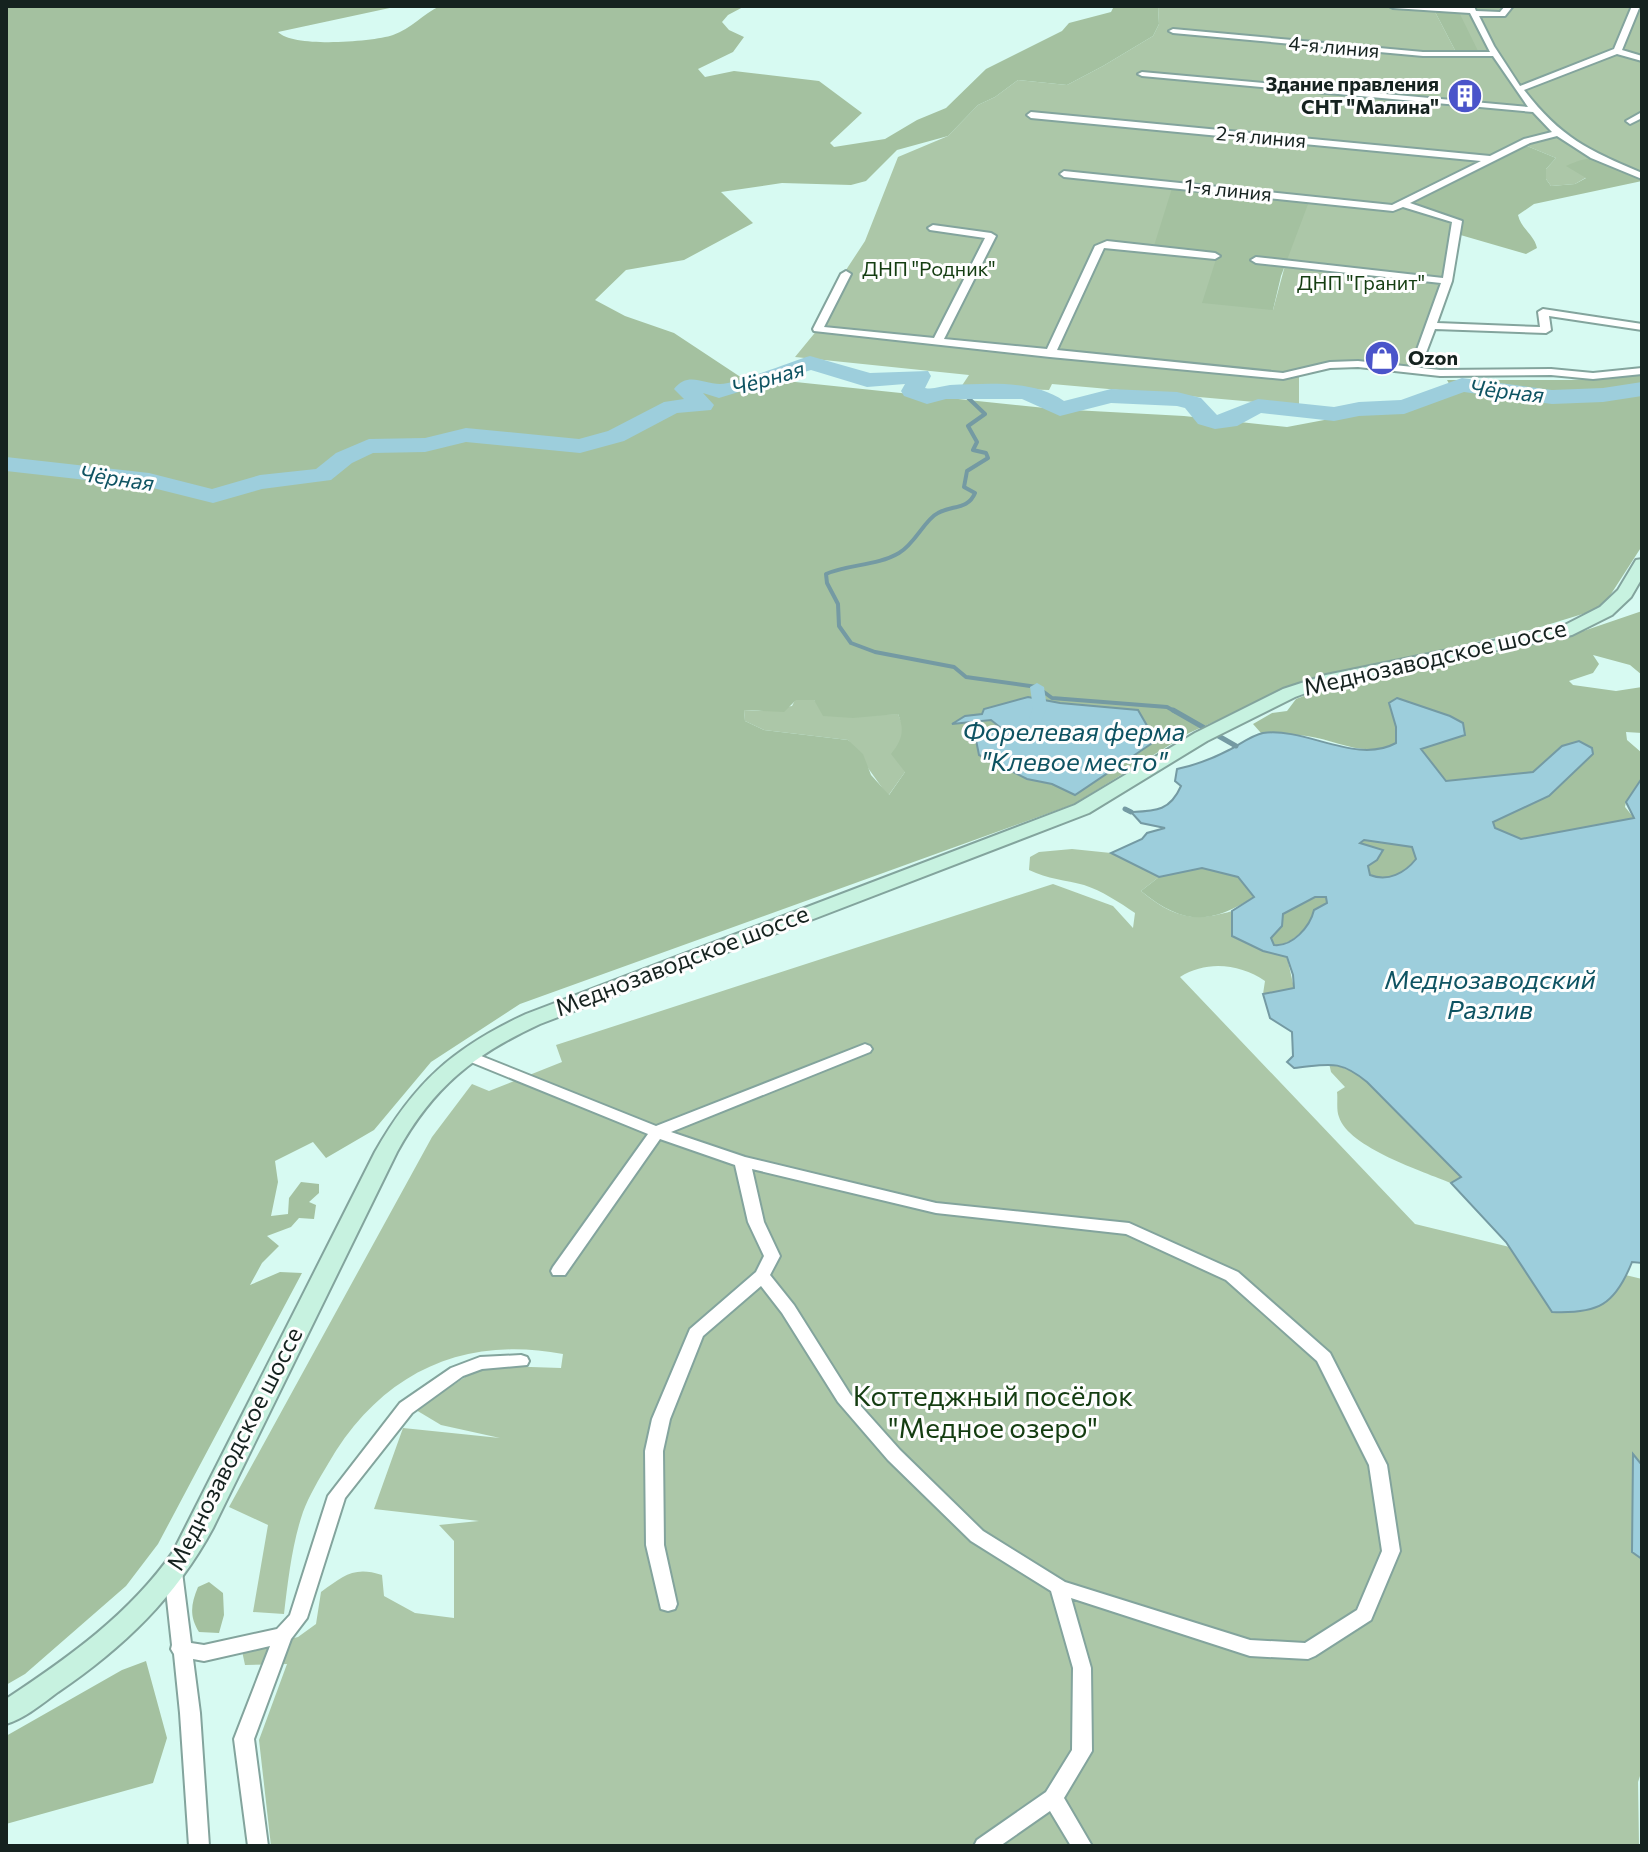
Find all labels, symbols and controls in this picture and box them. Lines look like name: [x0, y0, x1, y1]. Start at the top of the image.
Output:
street label: 4-я линия: [1288, 30, 1381, 62]
place label: Здание правления СНТ "Малина": [1265, 71, 1439, 118]
building icon: Здание правления СНТ "Малина": [1446, 77, 1484, 115]
street label: 2-я линия: [1215, 120, 1307, 152]
street label: 1-я линия: [1183, 172, 1273, 206]
park label: ДНП "Родник": [862, 256, 996, 280]
park label: ДНП "Гранит": [1297, 270, 1425, 294]
shop icon: Ozon: [1363, 339, 1401, 377]
place label: Ozon: [1408, 345, 1458, 369]
water label: Чёрная: [728, 354, 808, 401]
water label: Чёрная: [1468, 373, 1546, 408]
water label: Чёрная: [78, 459, 156, 496]
street label: Меднозаводское шоссе: [1300, 612, 1569, 701]
water label: Форелевая ферма "Клевое место": [963, 715, 1185, 776]
street label: Меднозаводское шоссе: [551, 898, 812, 1021]
water label: Меднозаводский Разлив: [1384, 963, 1596, 1024]
street label: Меднозаводское шоссе: [160, 1322, 308, 1575]
park label: Коттеджный посёлок "Медное озеро": [853, 1378, 1133, 1444]

